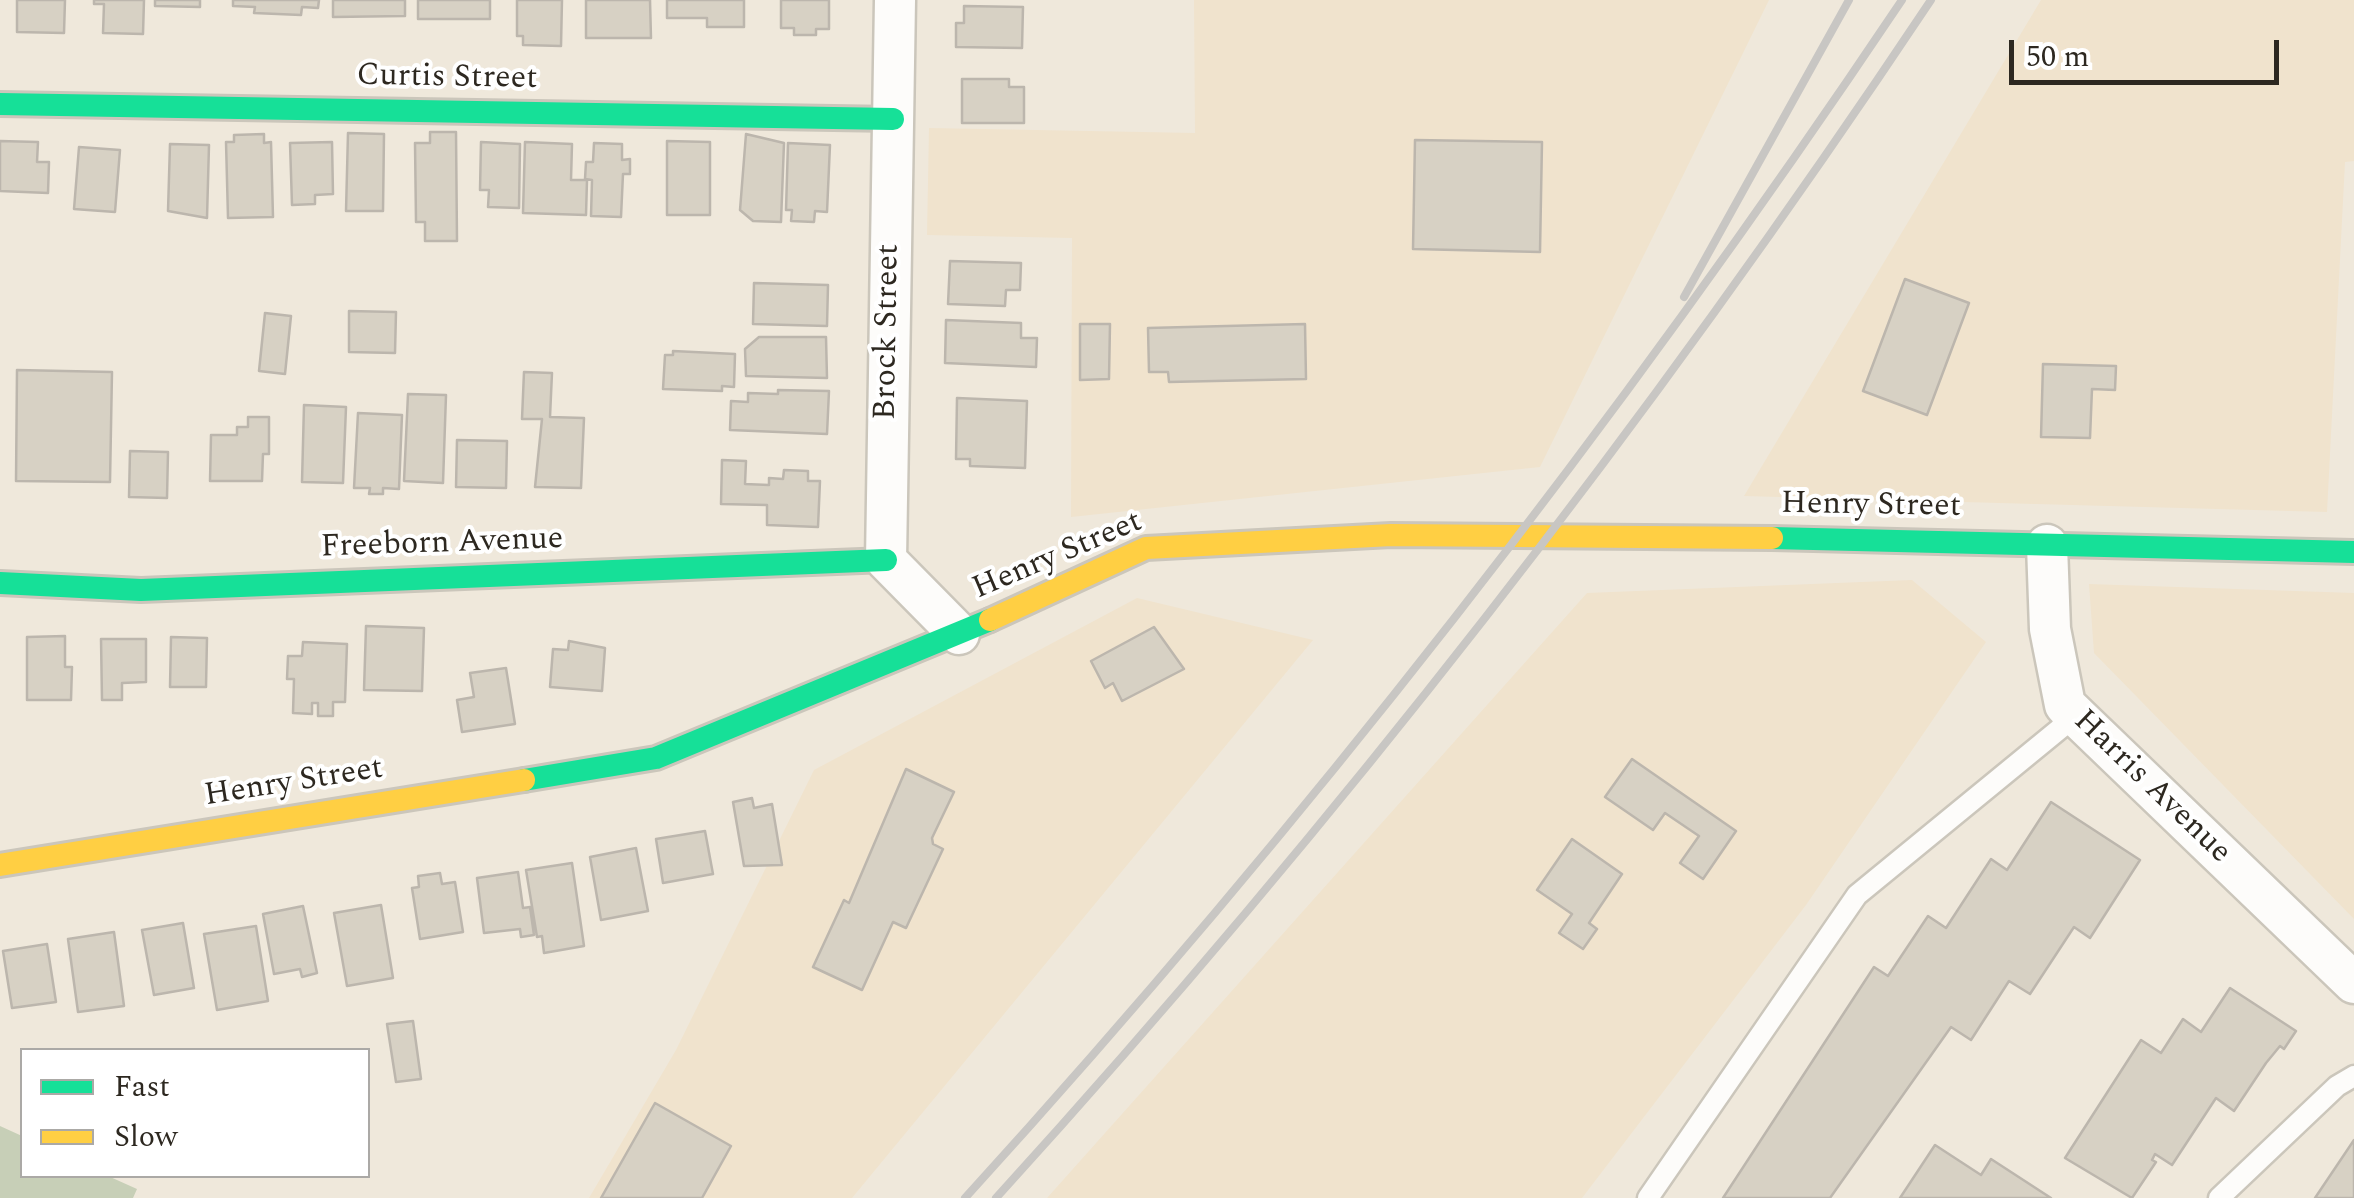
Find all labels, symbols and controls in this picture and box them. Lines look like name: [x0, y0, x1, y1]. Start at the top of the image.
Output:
scale bar: [2014, 20, 2284, 82]
text: 50 m: [2026, 34, 2089, 80]
street label: Curtis Street: [356, 58, 538, 100]
street label: Brock Street: [868, 244, 910, 420]
street label: Henry Street: [1781, 486, 1961, 528]
street label: Henry Street: [968, 504, 1148, 610]
street label: Freeborn Avenue: [320, 522, 564, 568]
street label: Harris Avenue: [2064, 703, 2238, 873]
street label: Henry Street: [202, 751, 386, 817]
legend: [20, 1048, 370, 1178]
text: Fast: [114, 1064, 170, 1110]
text: Slow: [114, 1114, 178, 1160]

